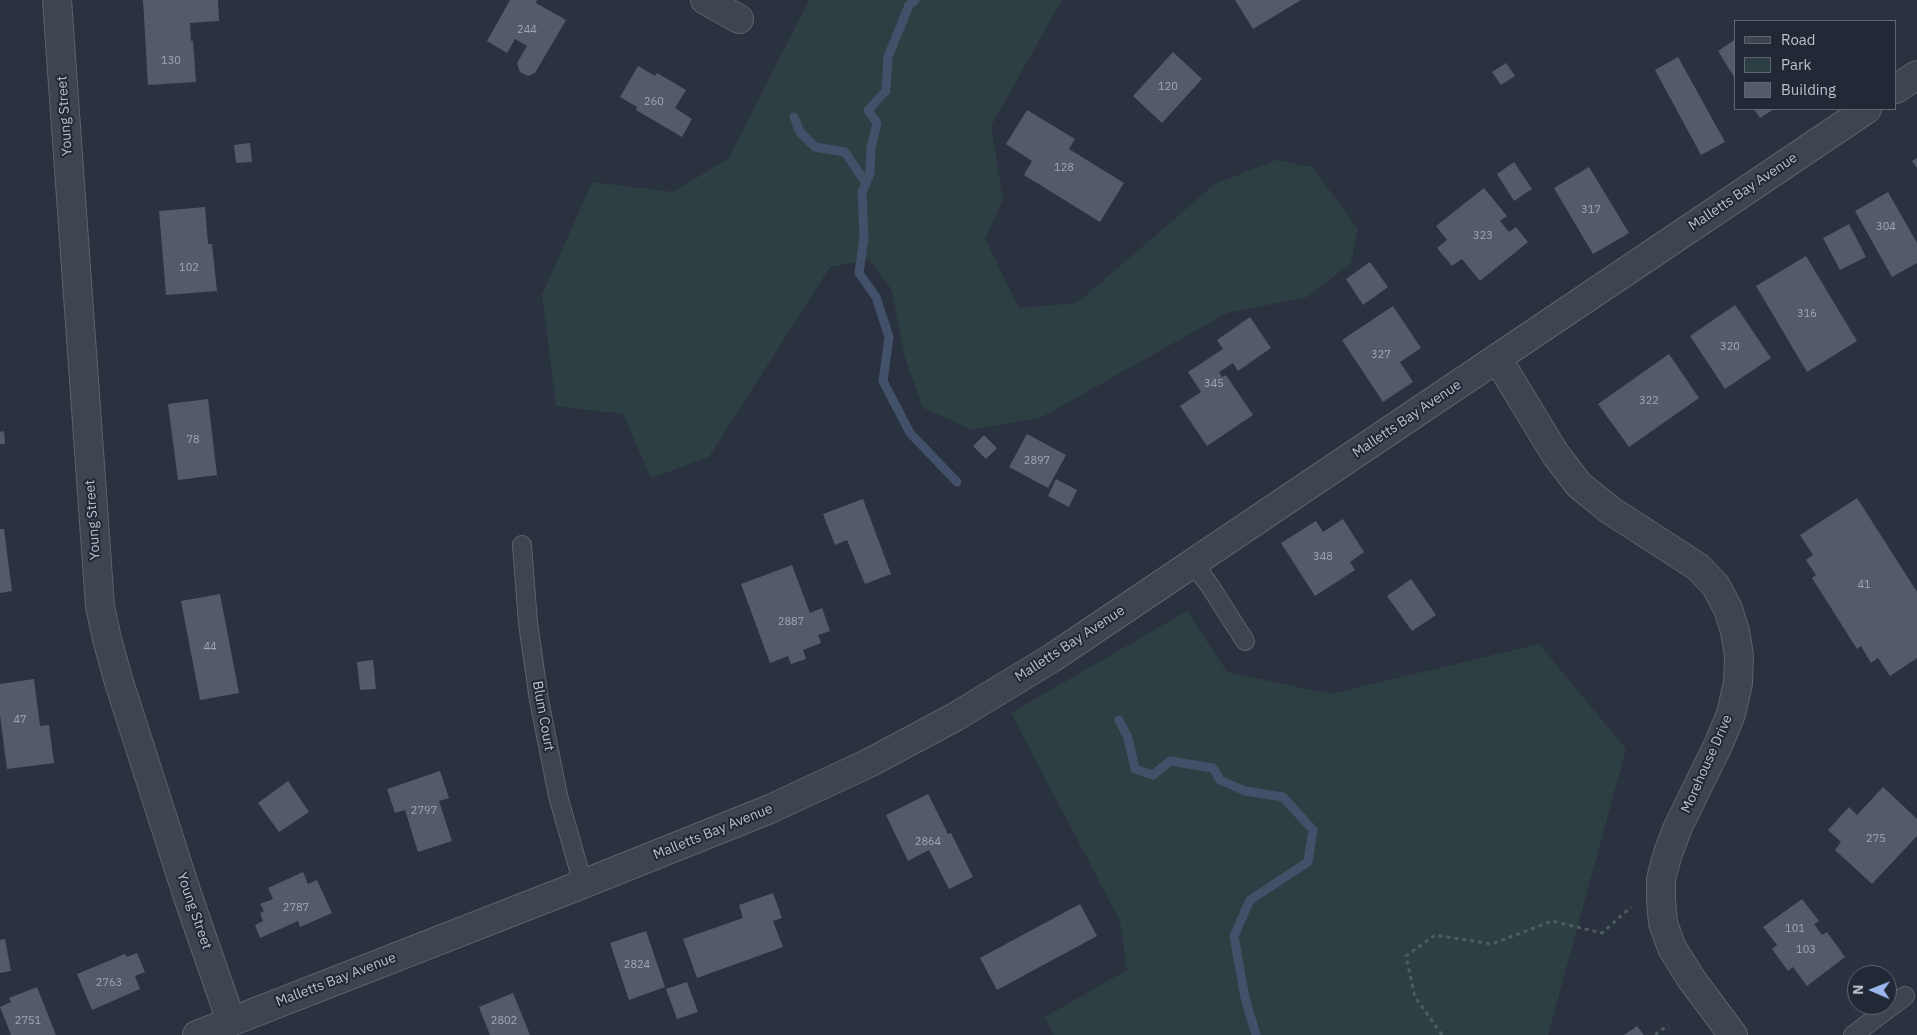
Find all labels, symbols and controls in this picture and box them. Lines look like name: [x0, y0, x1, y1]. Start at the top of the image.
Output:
legend: [1734, 20, 1897, 110]
house number: 244: [517, 23, 537, 37]
text: Road: [1781, 30, 1816, 49]
house number: 130: [161, 54, 181, 68]
text: Park: [1781, 55, 1811, 74]
street label: Young Street: [54, 75, 76, 157]
house number: 120: [1158, 80, 1178, 94]
text: Building: [1781, 80, 1836, 99]
house number: 260: [644, 95, 664, 109]
street label: Malletts Bay Avenue: [1685, 149, 1801, 235]
house number: 128: [1054, 161, 1074, 175]
house number: 317: [1581, 203, 1601, 217]
house number: 304: [1876, 220, 1896, 234]
house number: 323: [1473, 229, 1493, 243]
house number: 102: [179, 261, 199, 275]
house number: 316: [1797, 307, 1817, 321]
house number: 320: [1720, 340, 1740, 354]
house number: 327: [1371, 348, 1391, 362]
street label: Malletts Bay Avenue: [1349, 376, 1465, 462]
house number: 345: [1204, 377, 1224, 391]
house number: 322: [1639, 394, 1659, 408]
house number: 78: [186, 433, 200, 447]
house number: 2897: [1024, 454, 1050, 468]
street label: Young Street: [82, 479, 104, 561]
house number: 348: [1313, 550, 1333, 564]
house number: 41: [1857, 578, 1871, 592]
street label: Malletts Bay Avenue: [1012, 602, 1128, 686]
house number: 2887: [778, 615, 804, 629]
house number: 44: [203, 640, 217, 654]
street label: Blum Court: [529, 680, 557, 752]
street label: Morehouse Drive: [1678, 712, 1736, 816]
house number: 47: [13, 713, 27, 727]
street label: Malletts Bay Avenue: [651, 800, 775, 864]
house number: 2797: [411, 804, 437, 818]
house number: 275: [1866, 832, 1886, 846]
house number: 2864: [915, 835, 941, 849]
street label: Young Street: [173, 870, 215, 952]
house number: 2787: [283, 901, 309, 915]
house number: 101: [1785, 922, 1805, 936]
house number: 103: [1796, 943, 1816, 957]
street label: Malletts Bay Avenue: [273, 949, 399, 1011]
house number: 2824: [624, 958, 650, 972]
north arrow: [1847, 965, 1897, 1015]
house number: 2763: [96, 976, 122, 990]
text: N: [1849, 985, 1867, 995]
house number: 2751: [15, 1014, 41, 1028]
house number: 2802: [491, 1014, 517, 1028]

